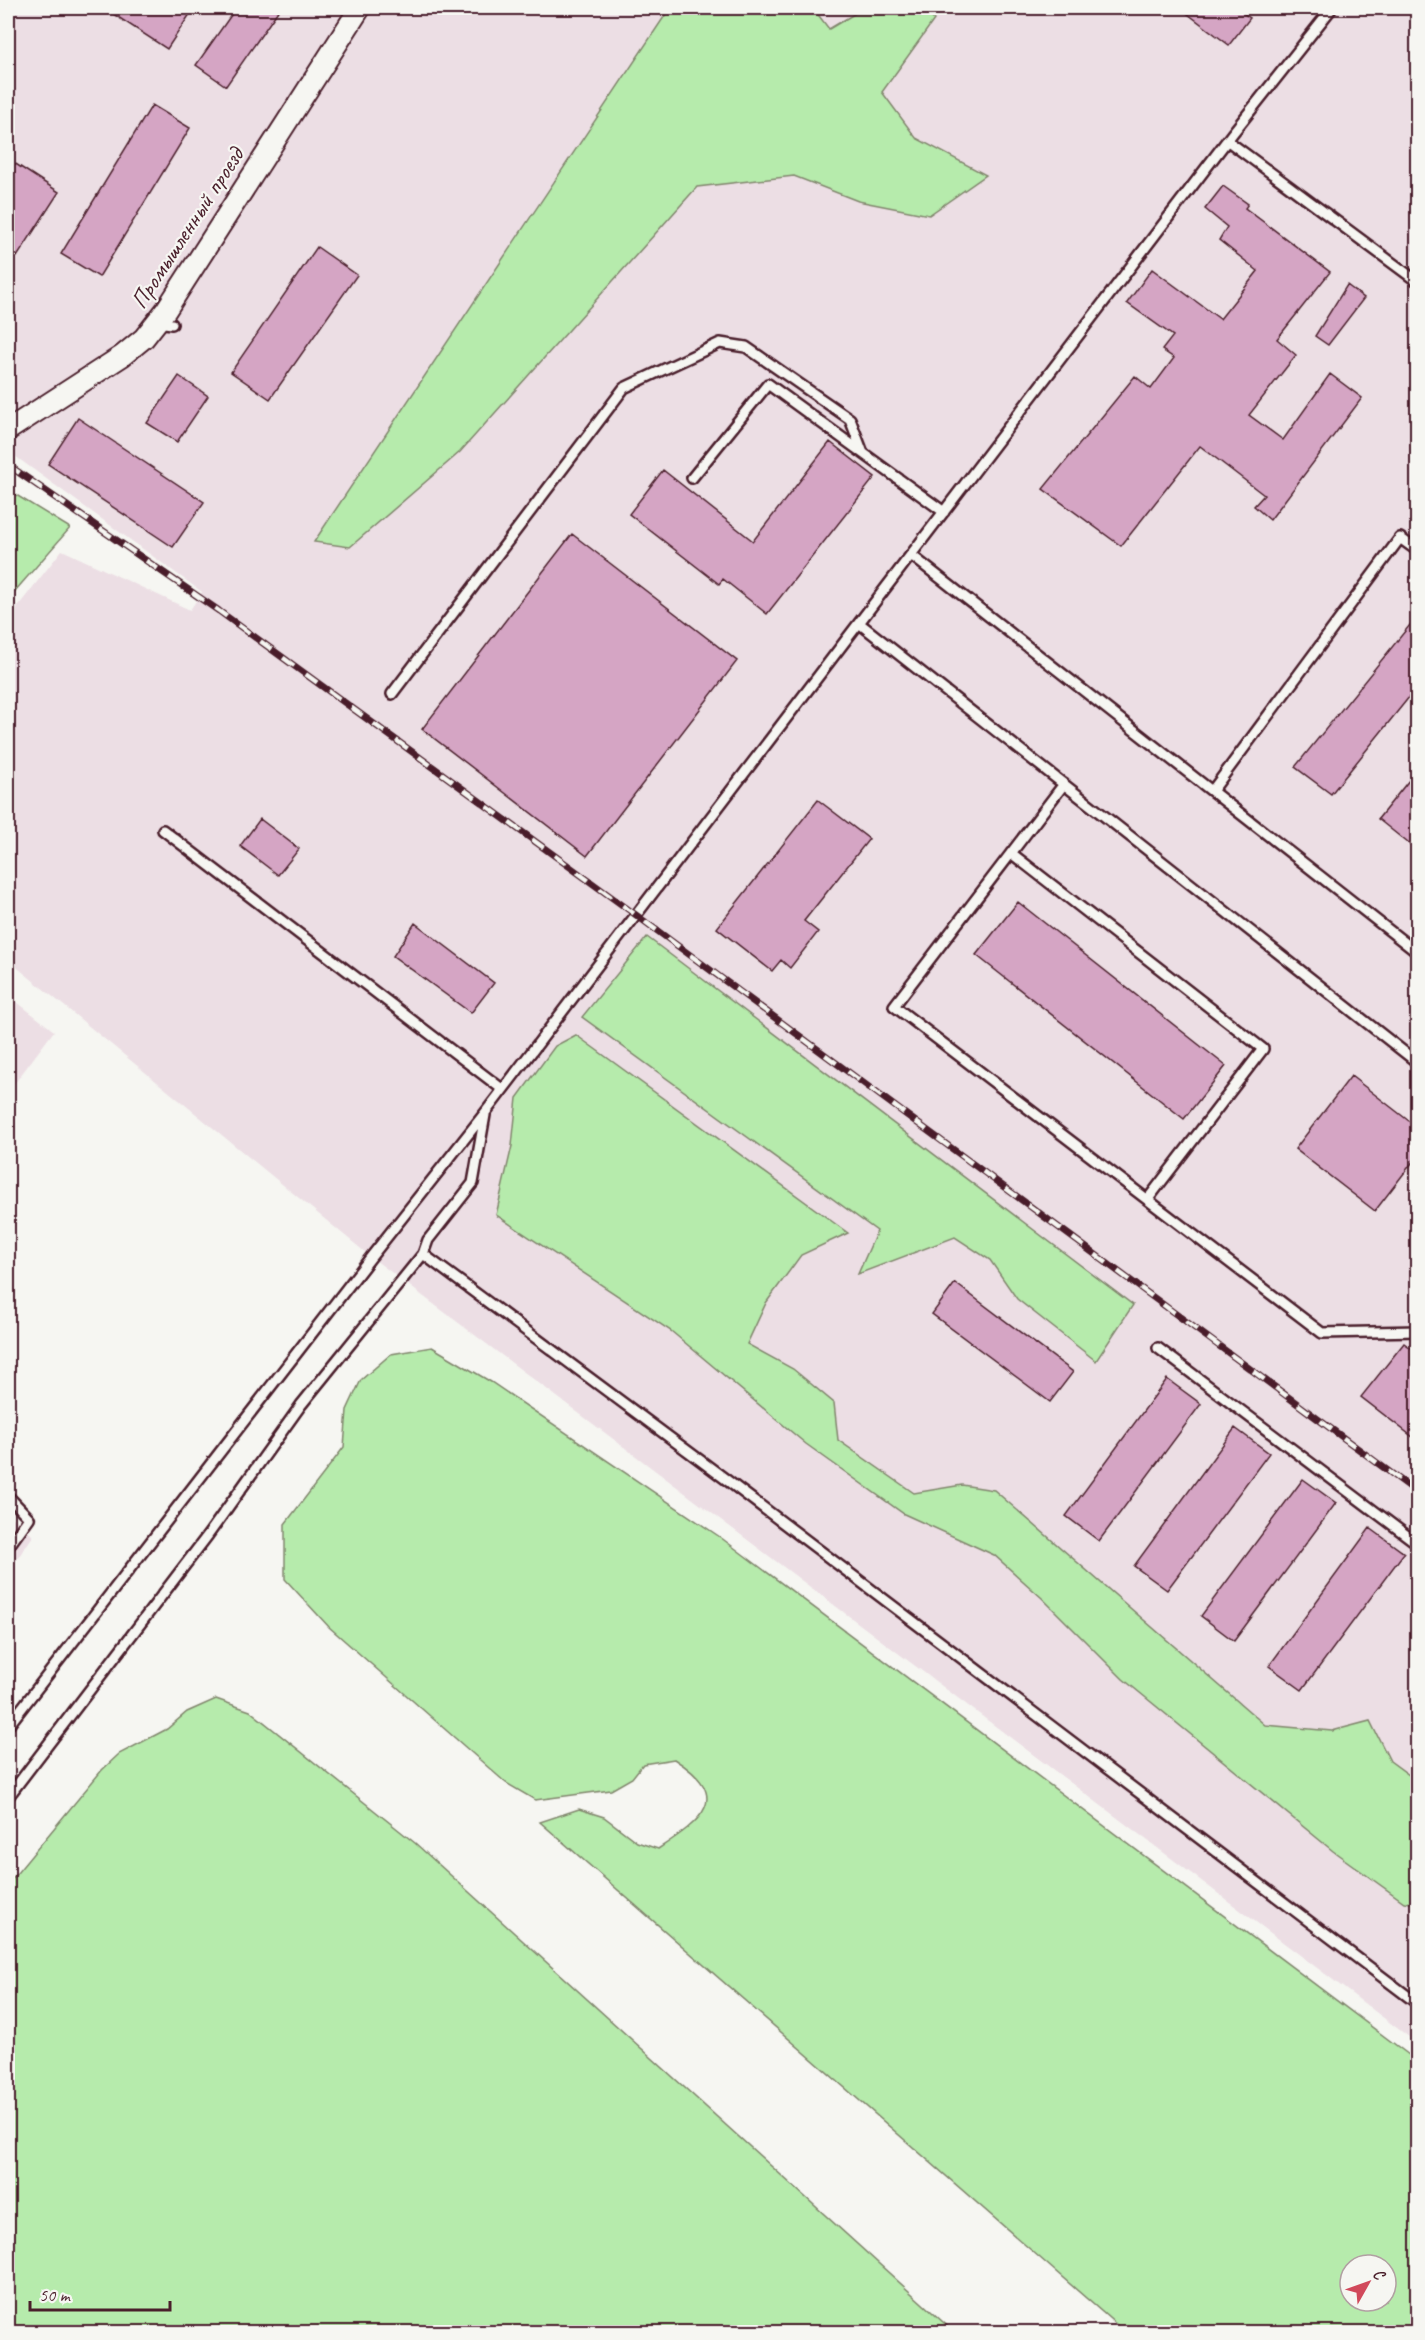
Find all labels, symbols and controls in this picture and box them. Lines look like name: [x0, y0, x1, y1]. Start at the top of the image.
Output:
street label: Промышленный проезд: [124, 140, 252, 314]
north arrow: [1338, 2253, 1398, 2313]
text: С: [1369, 2265, 1390, 2285]
scale bar: [30, 2274, 170, 2312]
text: 50 m: [39, 2284, 72, 2306]

